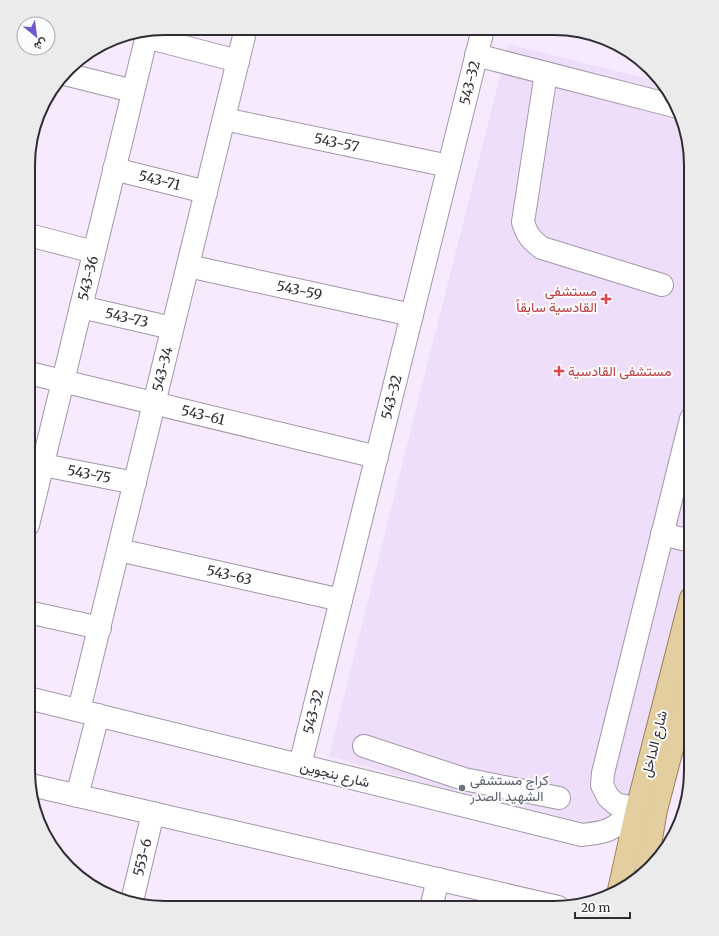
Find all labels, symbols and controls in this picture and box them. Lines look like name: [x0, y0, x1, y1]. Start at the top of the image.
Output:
north arrow: [16, 16, 56, 56]
text: ش: [32, 35, 50, 54]
street label: 543-32: [455, 59, 484, 107]
street label: 543-57: [313, 129, 361, 156]
street label: 543-71: [137, 167, 182, 194]
street label: 543-36: [74, 254, 102, 302]
street label: 543-59: [275, 277, 324, 304]
place label: مستشفى القادسية سابقاً: [516, 282, 597, 316]
marker: مستشفى القادسية سابقاً: [600, 293, 612, 305]
street label: 543-73: [103, 304, 150, 331]
street label: 543-34: [148, 344, 177, 393]
place label: مستشفى القادسية: [568, 362, 671, 380]
marker: مستشفى القادسية: [553, 365, 565, 377]
street label: 543-32: [377, 373, 406, 421]
street label: 543-61: [179, 401, 227, 429]
street label: 543-75: [66, 461, 112, 487]
street label: 543-63: [205, 561, 254, 589]
street label: 543-32: [299, 688, 327, 736]
street label: شارع الداخل: [637, 709, 673, 780]
street label: شارع بنجوين: [298, 757, 372, 793]
place label: كراج مستشفى الشهيد الصدر: [469, 771, 549, 805]
marker: كراج مستشفى الشهيد الصدر: [457, 783, 467, 793]
street label: 553-6: [129, 836, 156, 878]
scale bar: [575, 894, 630, 920]
text: 20 m: [581, 900, 610, 915]

